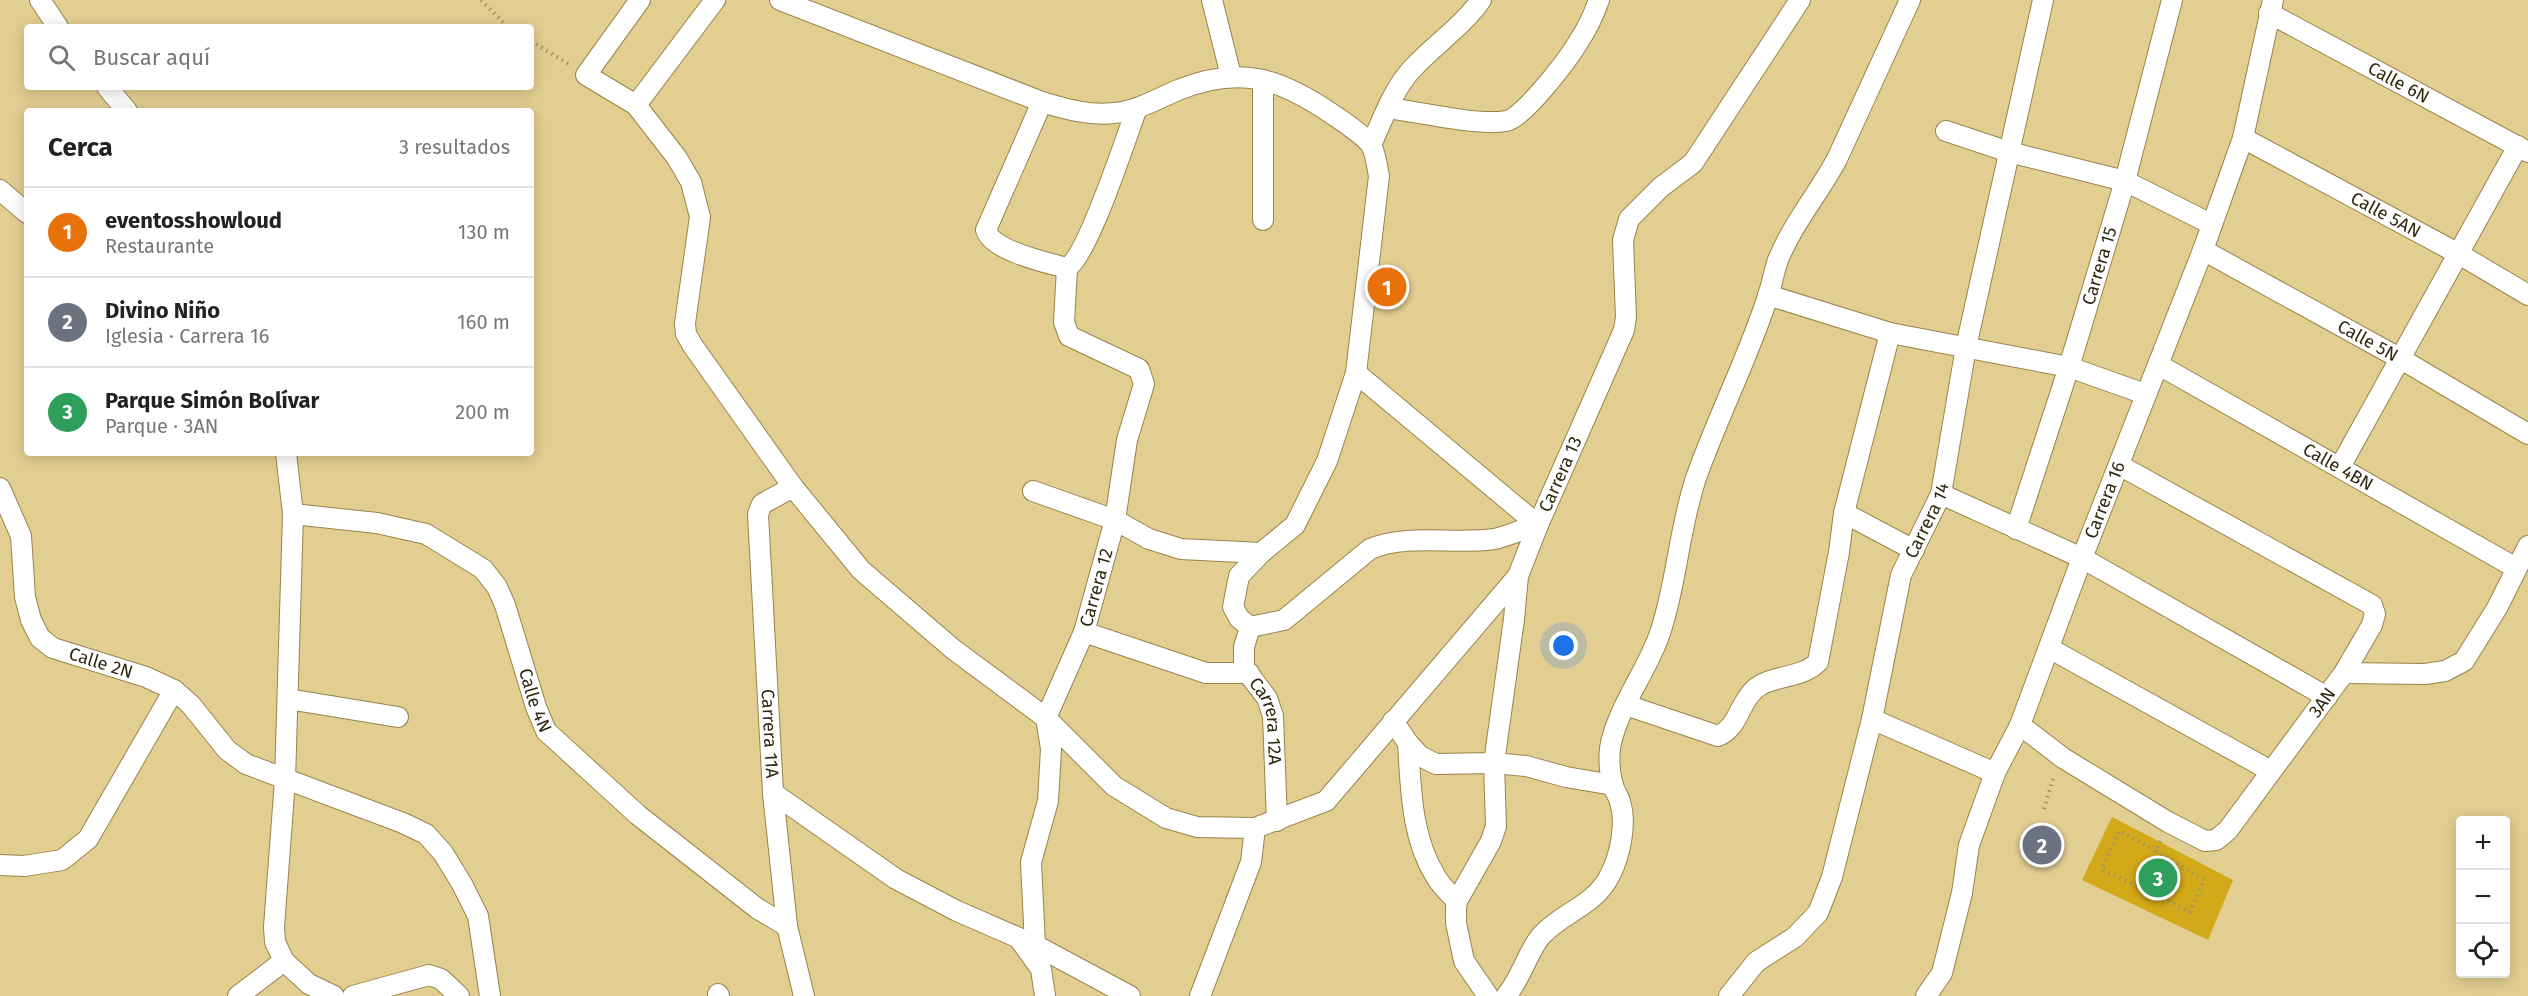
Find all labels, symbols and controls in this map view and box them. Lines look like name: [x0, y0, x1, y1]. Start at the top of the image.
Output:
search box: [24, 24, 534, 90]
icon: search: [45, 41, 78, 74]
text: Buscar aquí: [93, 44, 210, 71]
street label: Calle 6N: [2364, 57, 2433, 108]
text: Cerca: [48, 132, 113, 163]
text: 3 resultados: [399, 135, 510, 159]
street label: Calle 5AN: [2347, 187, 2425, 242]
text: eventosshowloud: [105, 207, 282, 234]
text: 1: [63, 220, 72, 244]
text: 130 m: [458, 220, 510, 244]
street label: Carrera 15: [2077, 224, 2122, 308]
text: Restaurante: [105, 234, 214, 258]
pin: 1: [1368, 264, 1406, 310]
text: Divino Niño: [105, 297, 220, 324]
text: 2: [62, 310, 73, 334]
text: 160 m: [457, 310, 510, 334]
street label: Calle 5N: [2334, 315, 2402, 366]
text: Iglesia · Carrera 16: [105, 324, 269, 348]
text: Parque Simón Bolívar: [105, 387, 319, 414]
text: 3: [62, 400, 73, 424]
text: 200 m: [455, 400, 510, 424]
text: Parque · 3AN: [105, 414, 219, 438]
street label: Carrera 13: [1534, 433, 1587, 516]
street label: Calle 4BN: [2299, 438, 2377, 496]
street label: Carrera 16: [2080, 458, 2130, 542]
street label: Carrera 14: [1900, 481, 1954, 562]
street label: Carrera 12: [1075, 546, 1118, 629]
your location: [1549, 631, 1578, 660]
street label: Calle 2N: [66, 643, 136, 683]
street label: Calle 4N: [514, 666, 556, 736]
street label: Carrera 12A: [1244, 673, 1286, 766]
street label: 3AN: [2304, 683, 2340, 722]
street label: Carrera 11A: [756, 688, 783, 779]
map controls: [2456, 816, 2510, 978]
button: +: [2456, 816, 2510, 870]
pin: 2: [2022, 822, 2062, 868]
pin: 3: [2138, 856, 2178, 900]
button: −: [2456, 870, 2510, 924]
button: locate: [2456, 924, 2510, 978]

